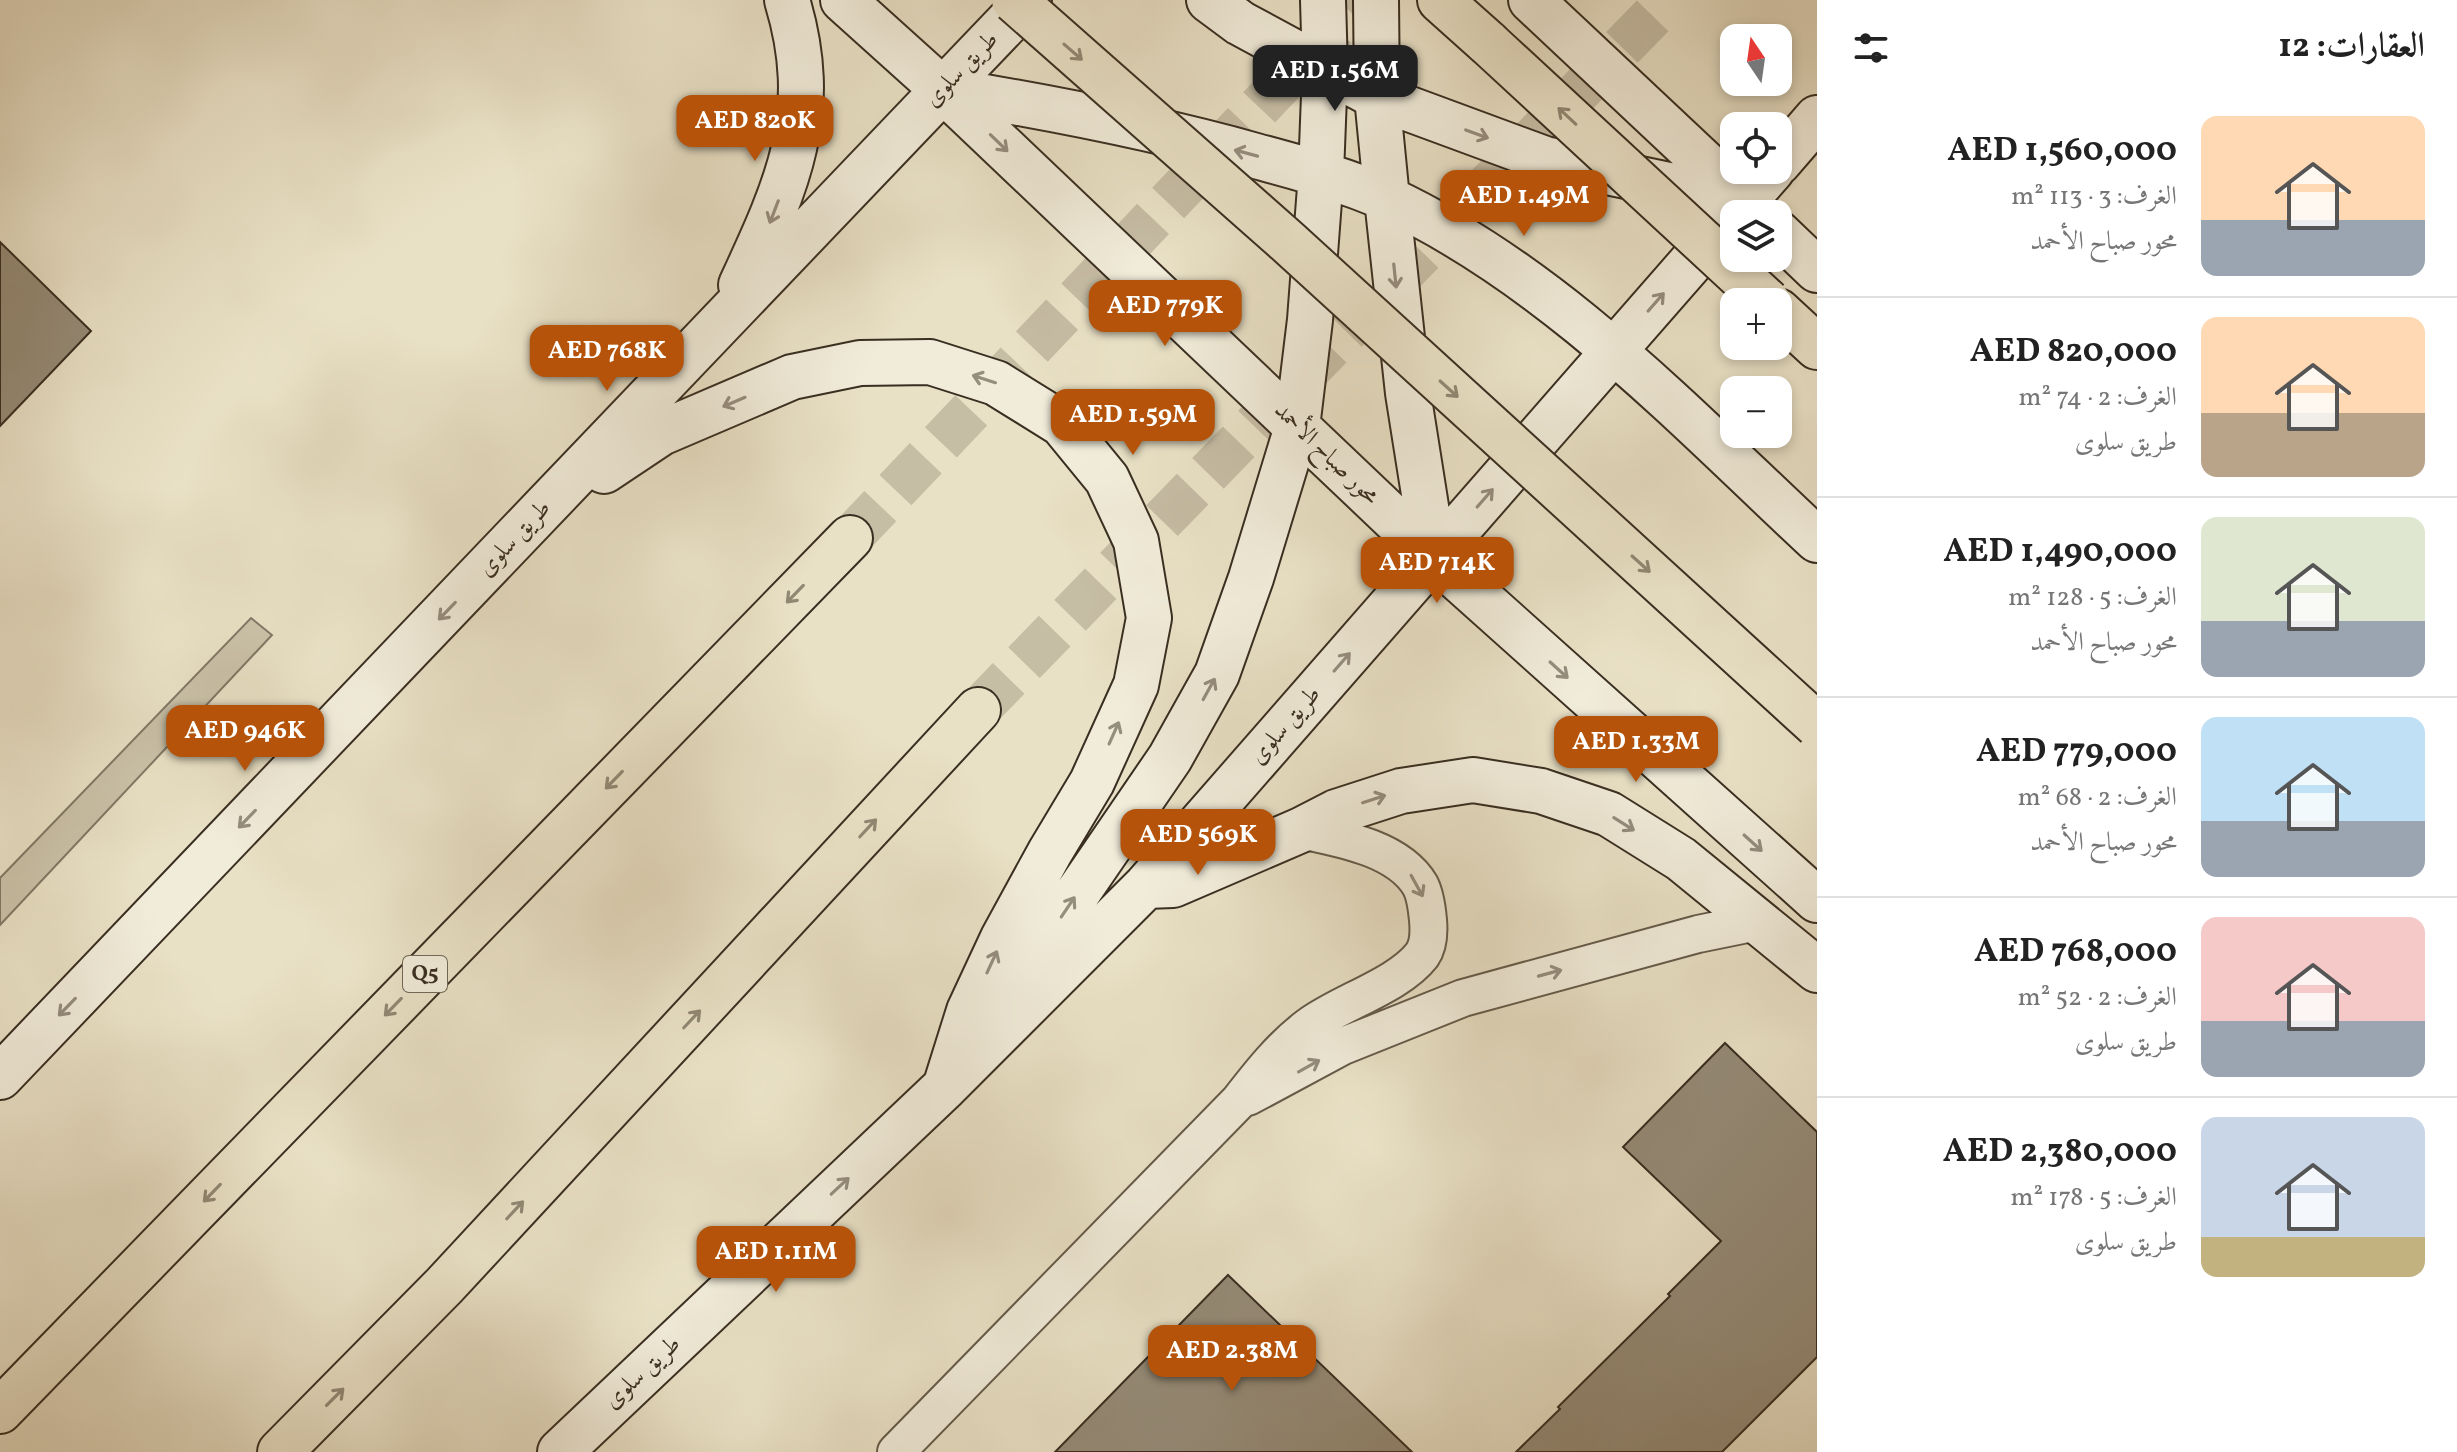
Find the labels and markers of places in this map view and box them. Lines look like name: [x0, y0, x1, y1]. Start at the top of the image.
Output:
pin: AED 1.56M: [1243, 45, 1427, 113]
pin: AED 820K: [672, 95, 838, 163]
pin: AED 1.49M: [1432, 170, 1616, 238]
pin: AED 779K: [1082, 280, 1248, 348]
pin: AED 768K: [524, 325, 690, 393]
pin: AED 1.59M: [1041, 389, 1225, 457]
pin: AED 714K: [1354, 537, 1520, 605]
pin: AED 946K: [162, 705, 328, 773]
pin: AED 1.33M: [1544, 716, 1728, 784]
pin: AED 569K: [1115, 809, 1281, 877]
pin: AED 1.11M: [684, 1226, 868, 1294]
pin: AED 2.38M: [1140, 1325, 1324, 1393]

